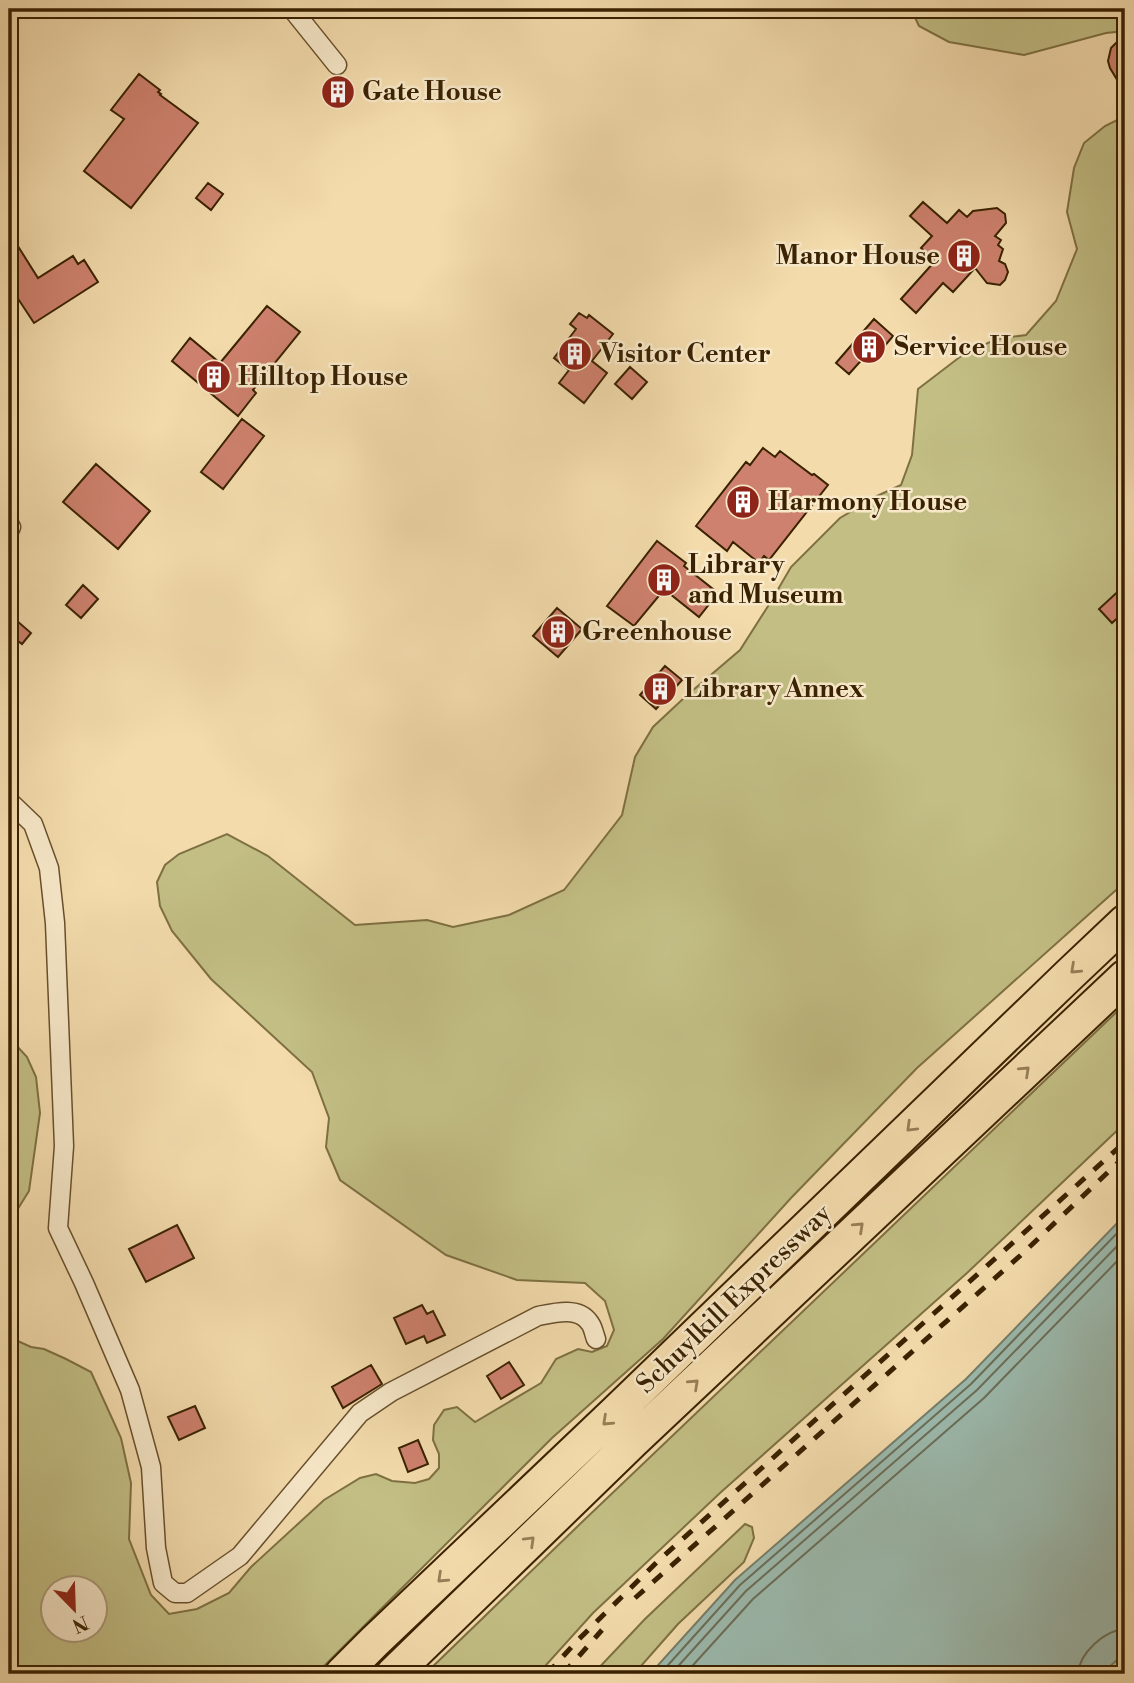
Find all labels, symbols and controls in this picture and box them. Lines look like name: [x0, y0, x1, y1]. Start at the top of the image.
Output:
building icon: Gate House: [319, 73, 357, 111]
place label: Gate House: [362, 76, 502, 108]
building icon: Manor House: [945, 237, 983, 275]
place label: Manor House: [775, 240, 940, 272]
building icon: Service House: [850, 328, 888, 366]
place label: Service House: [894, 331, 1067, 363]
building icon: Visitor Center: [556, 335, 594, 373]
place label: Visitor Center: [599, 338, 771, 370]
building icon: Hilltop House: [195, 358, 233, 396]
place label: Hilltop House: [238, 361, 408, 393]
building icon: Harmony House: [724, 483, 762, 521]
place label: Harmony House: [768, 486, 967, 518]
place label: Library and Museum: [688, 549, 844, 611]
building icon: Library and Museum: [645, 561, 683, 599]
building icon: Greenhouse: [539, 613, 577, 651]
place label: Greenhouse: [582, 616, 732, 648]
building icon: Library Annex: [641, 670, 679, 708]
place label: Library Annex: [684, 673, 864, 705]
one-way arrow: [1070, 960, 1083, 973]
one-way arrow: [1017, 1067, 1030, 1080]
one-way arrow: [907, 1118, 920, 1131]
street label: Schuylkill Expressway: [630, 1197, 838, 1400]
one-way arrow: [851, 1223, 864, 1236]
one-way arrow: [686, 1379, 699, 1392]
one-way arrow: [602, 1413, 615, 1426]
one-way arrow: [522, 1537, 535, 1550]
one-way arrow: [437, 1569, 450, 1582]
north arrow: [38, 1574, 108, 1644]
text: N: [69, 1610, 92, 1638]

